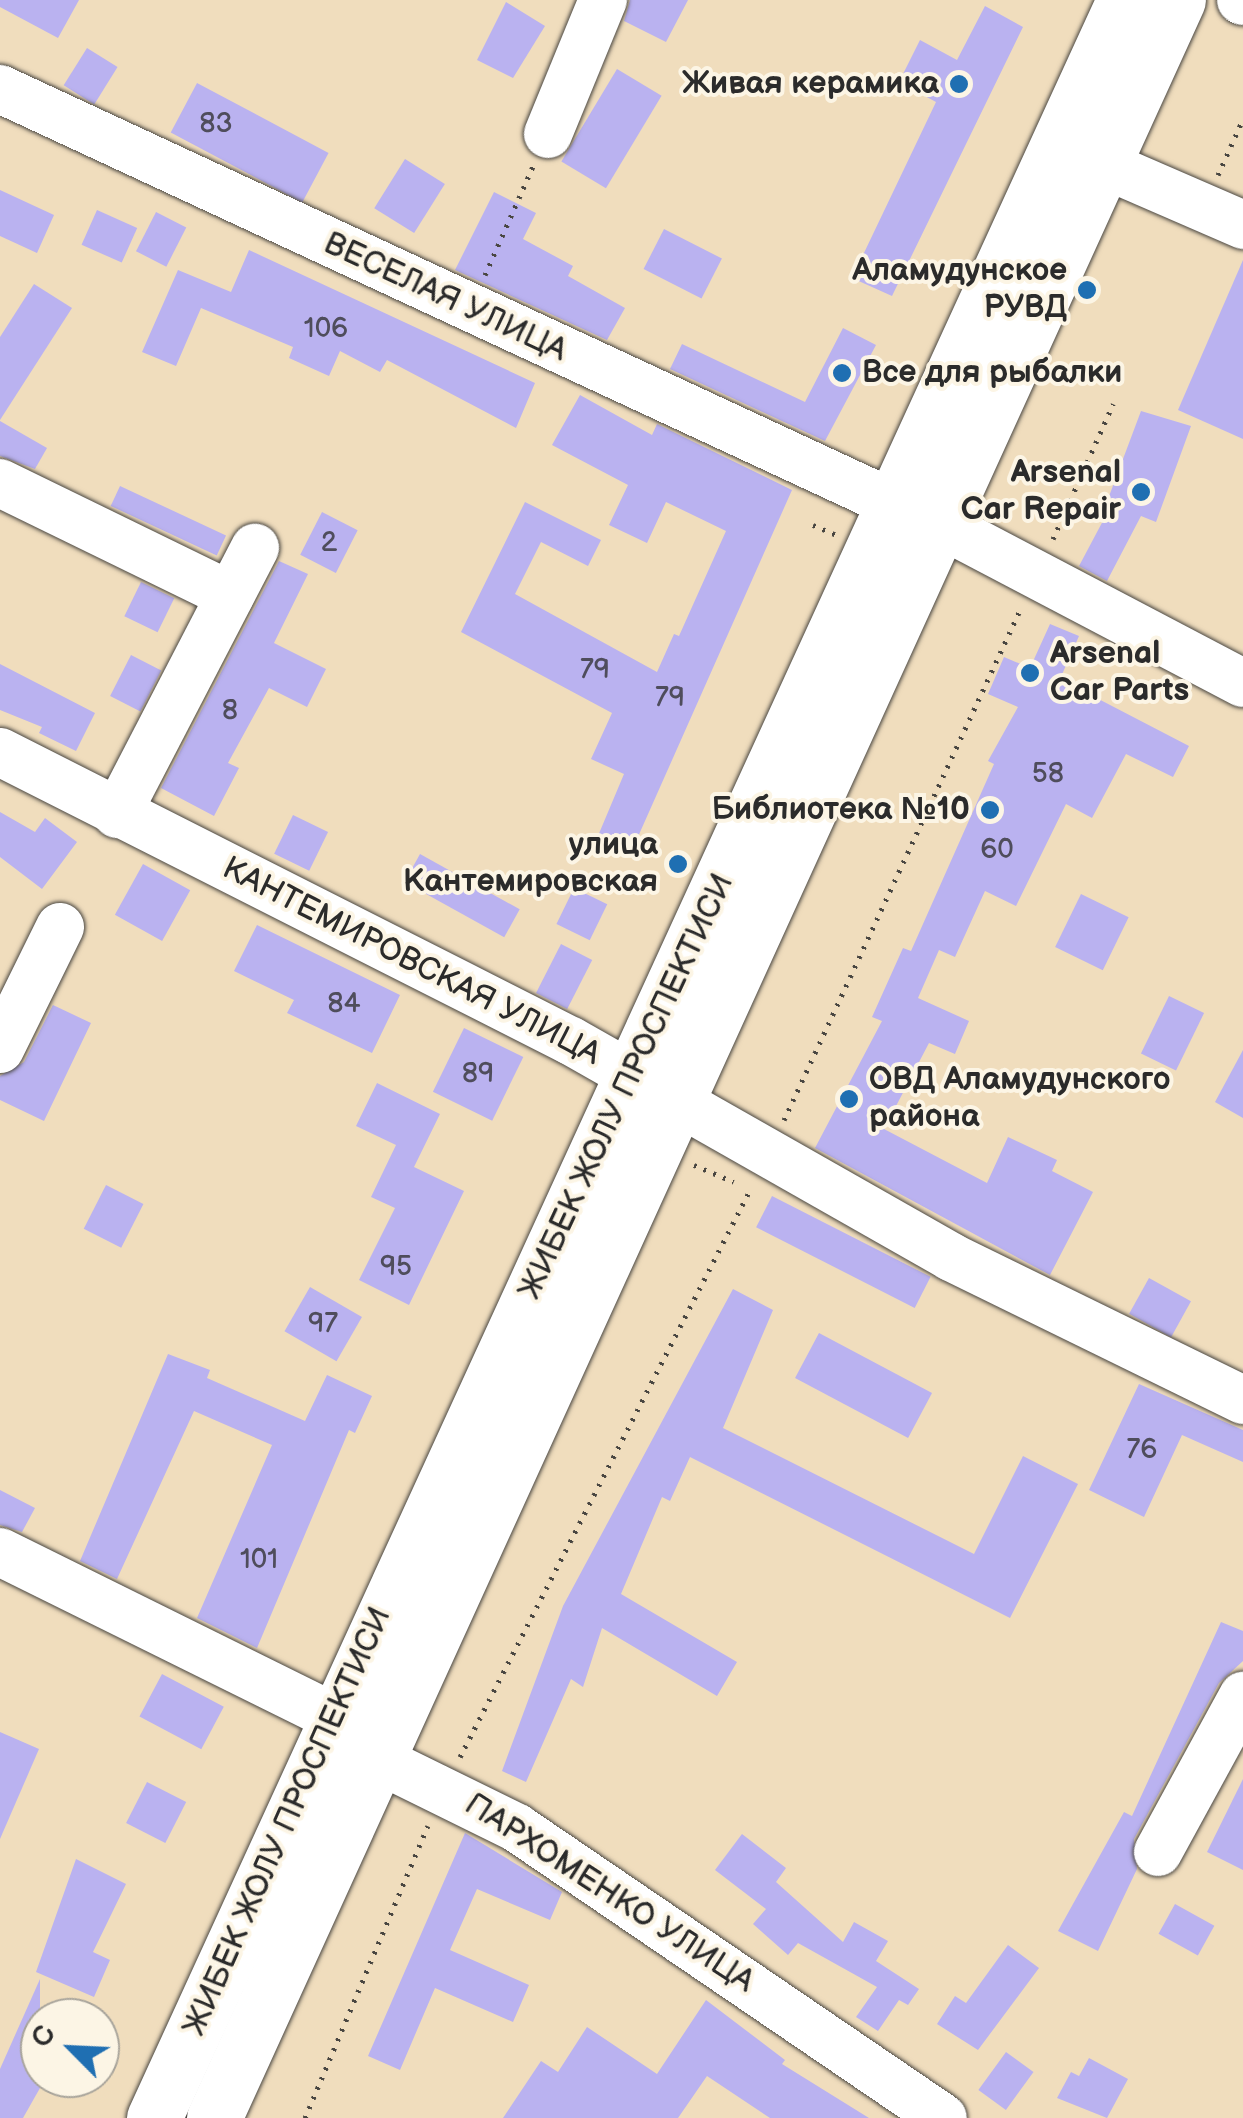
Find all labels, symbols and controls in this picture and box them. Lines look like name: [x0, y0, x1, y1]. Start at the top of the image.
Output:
place label: Живая керамика: [682, 65, 939, 103]
marker: Живая керамика: [948, 73, 970, 95]
house number: 83: [199, 107, 233, 141]
street label: ВЕСЕЛАЯ УЛИЦА: [318, 225, 572, 371]
place label: Аламудунское РУВД: [852, 253, 1067, 328]
marker: Аламудунское РУВД: [1076, 279, 1098, 301]
house number: 106: [304, 312, 348, 346]
place label: Все для рыбалки: [862, 354, 1122, 392]
marker: Все для рыбалки: [831, 362, 853, 384]
place label: Arsenal Car Repair: [961, 455, 1121, 530]
marker: Arsenal Car Repair: [1130, 481, 1152, 503]
house number: 2: [321, 526, 337, 560]
place label: Arsenal Car Parts: [1050, 636, 1189, 711]
house number: 79: [580, 653, 610, 687]
marker: Arsenal Car Parts: [1019, 662, 1041, 684]
house number: 79: [655, 681, 685, 715]
house number: 8: [222, 694, 238, 728]
house number: 58: [1032, 757, 1064, 791]
place label: Библиотека №10: [711, 791, 970, 829]
marker: Библиотека №10: [979, 799, 1001, 821]
place label: улица Кантемировская: [403, 827, 658, 902]
house number: 60: [980, 833, 1014, 867]
street label: КАНТЕМИРОВСКАЯ УЛИЦА: [216, 850, 606, 1074]
marker: улица Кантемировская: [667, 853, 689, 875]
street label: ЖИБЕК ЖОЛУ ПРОСПЕКТИСИ: [511, 868, 743, 1306]
house number: 84: [327, 987, 361, 1021]
house number: 89: [462, 1057, 494, 1091]
place label: ОВД Аламудунского района: [869, 1062, 1170, 1137]
marker: ОВД Аламудунского района: [838, 1088, 860, 1110]
house number: 95: [380, 1250, 412, 1284]
house number: 97: [308, 1307, 338, 1341]
house number: 76: [1127, 1433, 1157, 1467]
house number: 101: [240, 1543, 278, 1577]
street label: ЖИБЕК ЖОЛУ ПРОСПЕКТИСИ: [176, 1602, 400, 2042]
street label: ПАРХОМЕНКО УЛИЦА: [457, 1786, 761, 2002]
north arrow: [20, 1998, 120, 2098]
text: С: [25, 2021, 63, 2052]

